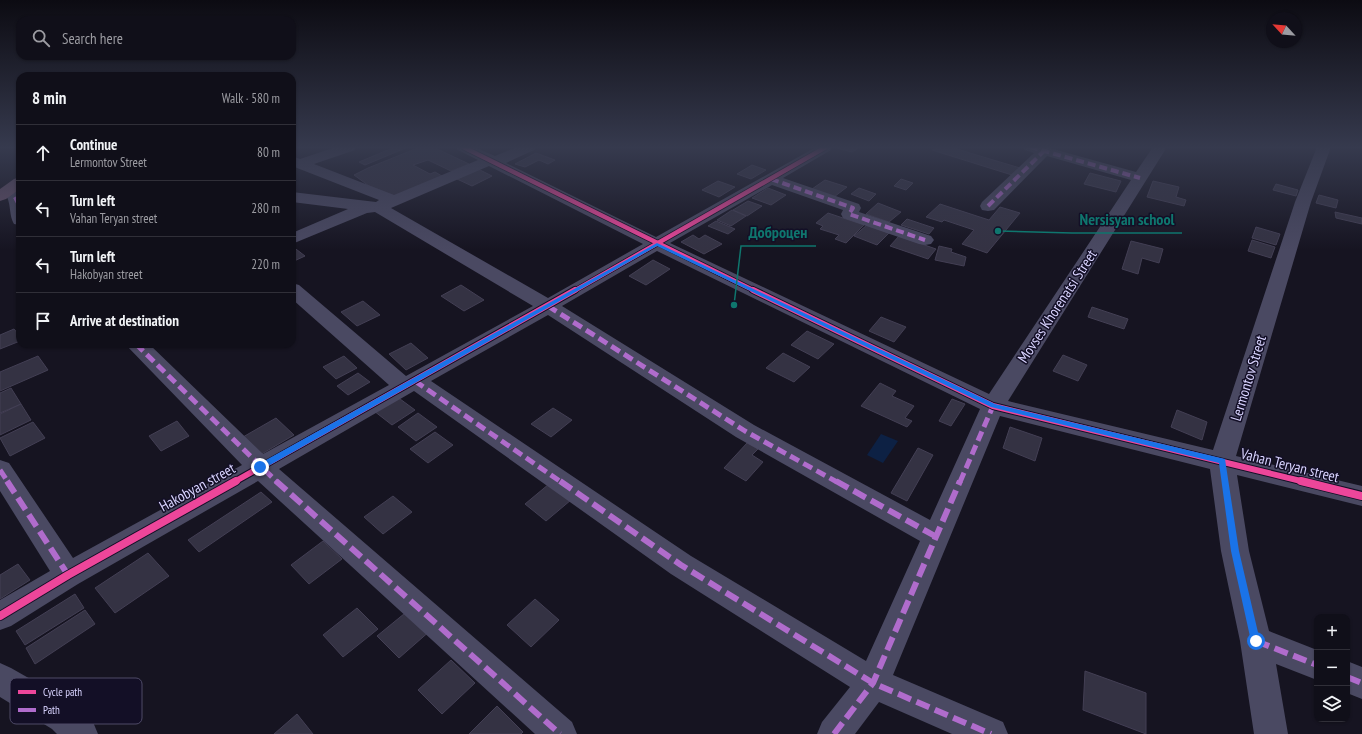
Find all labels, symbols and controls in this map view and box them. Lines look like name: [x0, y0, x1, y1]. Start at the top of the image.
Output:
north arrow: [1266, 12, 1302, 48]
search box: [16, 16, 296, 60]
icon: search: [30, 27, 52, 49]
text: Search here: [62, 29, 123, 48]
text: 8 min: [32, 87, 66, 109]
text: Walk · 580 m: [222, 90, 280, 107]
text: Continue: [70, 135, 117, 154]
icon: ahead: [32, 142, 54, 164]
text: 80 m: [257, 144, 280, 161]
text: Lermontov Street: [70, 154, 147, 171]
text: Turn left: [70, 191, 115, 210]
icon: left: [32, 198, 54, 220]
text: 280 m: [251, 200, 280, 217]
callout: Nersisyan school: [1072, 205, 1182, 233]
text: Nersisyan school: [1080, 209, 1175, 229]
text: Vahan Teryan street: [70, 210, 157, 227]
callout: Доброцен: [741, 218, 816, 246]
text: Доброцен: [749, 222, 807, 242]
street label: Movses Khorenatsi Street: [1013, 246, 1101, 366]
text: Turn left: [70, 247, 115, 266]
icon: left: [32, 254, 54, 276]
text: 220 m: [251, 256, 280, 273]
text: Hakobyan street: [70, 266, 143, 283]
icon: arrive: [32, 310, 54, 332]
text: Arrive at destination: [70, 311, 179, 330]
street label: Lermontov Street: [1226, 333, 1270, 423]
street label: Vahan Teryan street: [1238, 443, 1341, 486]
street label: Hakobyan street: [156, 458, 238, 516]
route end: [251, 458, 269, 476]
map controls: [1314, 614, 1350, 722]
button: +: [1314, 614, 1350, 650]
route start: [1247, 632, 1265, 650]
button: −: [1314, 650, 1350, 686]
legend: [10, 678, 142, 724]
text: Cycle path: [43, 685, 82, 699]
button: layers: [1314, 686, 1350, 722]
text: Path: [43, 703, 60, 717]

